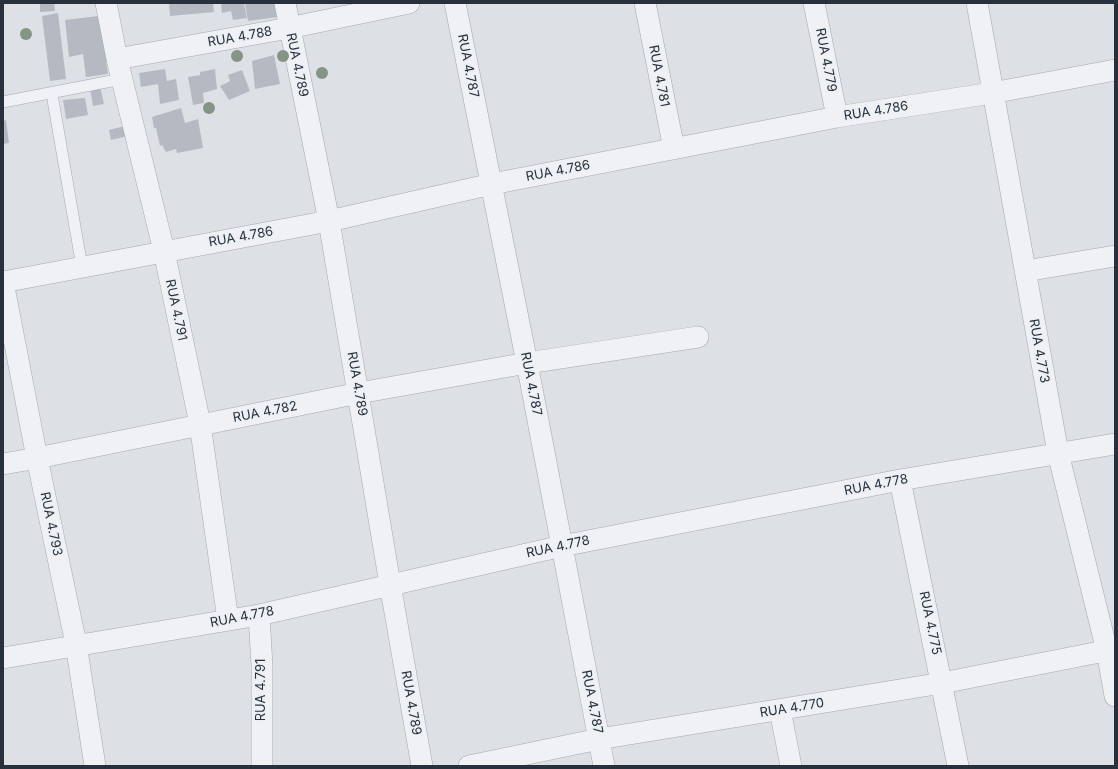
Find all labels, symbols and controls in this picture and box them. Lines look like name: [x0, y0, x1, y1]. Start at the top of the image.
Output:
street label: RUA 4.788: [207, 24, 273, 50]
street label: RUA 4.779: [812, 27, 840, 93]
street label: RUA 4.789: [283, 31, 311, 99]
street label: RUA 4.787: [454, 33, 482, 99]
street label: RUA 4.781: [645, 44, 673, 108]
street label: RUA 4.786: [843, 98, 909, 124]
street label: RUA 4.786: [525, 157, 591, 185]
street label: RUA 4.786: [208, 224, 274, 250]
street label: RUA 4.791: [162, 278, 190, 342]
street label: RUA 4.773: [1026, 318, 1052, 384]
street label: RUA 4.789: [344, 351, 370, 417]
street label: RUA 4.787: [517, 351, 545, 417]
street label: RUA 4.782: [232, 398, 298, 426]
street label: RUA 4.778: [843, 471, 909, 499]
street label: RUA 4.793: [37, 490, 65, 558]
street label: RUA 4.778: [525, 533, 591, 561]
street label: RUA 4.775: [916, 590, 944, 656]
street label: RUA 4.778: [209, 603, 275, 631]
street label: RUA 4.791: [253, 659, 269, 721]
street label: RUA 4.787: [578, 669, 606, 735]
street label: RUA 4.789: [398, 670, 424, 736]
street label: RUA 4.770: [759, 695, 825, 721]

